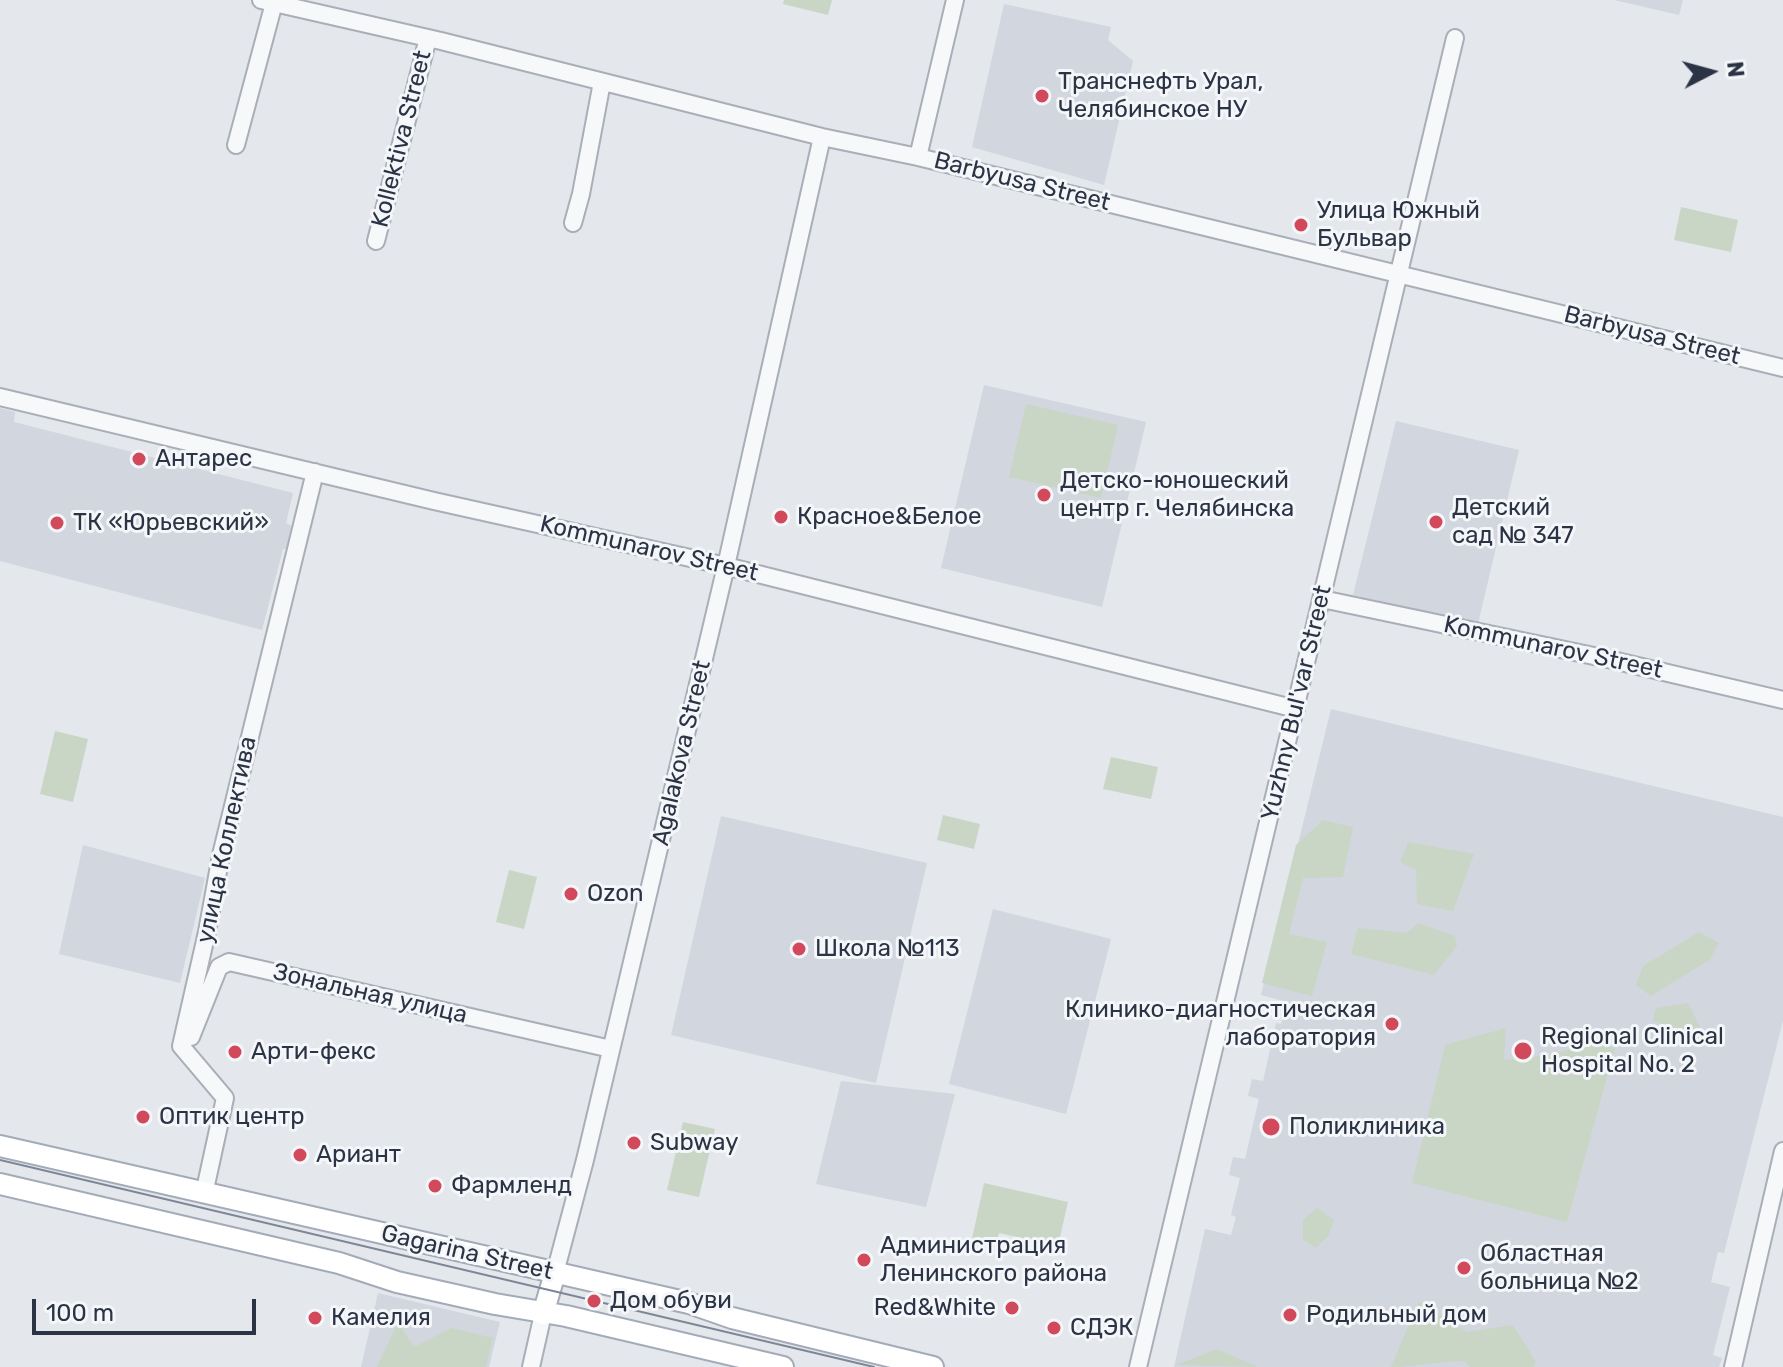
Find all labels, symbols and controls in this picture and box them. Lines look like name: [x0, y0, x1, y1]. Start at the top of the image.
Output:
north arrow: [1671, 32, 1751, 112]
street label: Kollektiva Street: [366, 47, 438, 231]
text: N: [1721, 60, 1750, 79]
place label: Транснефть Урал, Челябинское НУ: [1058, 68, 1263, 124]
marker: Транснефть Урал, Челябинское НУ: [1033, 87, 1051, 105]
street label: Barbyusa Street: [931, 146, 1113, 218]
place label: Улица Южный Бульвар: [1317, 197, 1480, 253]
marker: Улица Южный Бульвар: [1292, 216, 1310, 234]
street label: Barbyusa Street: [1561, 300, 1743, 372]
place label: Антарес: [155, 445, 252, 473]
marker: Антарес: [130, 450, 148, 468]
place label: Детско-юношеский центр г. Челябинска: [1060, 467, 1294, 523]
marker: Детско-юношеский центр г. Челябинска: [1035, 486, 1053, 504]
place label: Детский сад № 347: [1452, 494, 1574, 550]
place label: Красное&Белое: [797, 503, 981, 531]
marker: Красное&Белое: [772, 508, 790, 526]
place label: ТК «Юрьевский»: [73, 509, 269, 537]
street label: Kommunarov Street: [537, 510, 761, 588]
marker: Детский сад № 347: [1427, 513, 1445, 531]
marker: ТК «Юрьевский»: [48, 514, 66, 532]
street label: Yuzhny Bul'var Street: [1256, 583, 1338, 823]
street label: Kommunarov Street: [1441, 611, 1665, 685]
street label: Agalakova Street: [647, 658, 717, 848]
street label: улица Коллектива: [191, 734, 263, 946]
place label: Ozon: [587, 880, 644, 908]
marker: Ozon: [562, 885, 580, 903]
place label: Школа №113: [815, 935, 960, 963]
marker: Школа №113: [790, 940, 808, 958]
street label: Зональная улица: [270, 958, 470, 1030]
place label: Клинико-диагностическая лаборатория: [1065, 996, 1376, 1052]
marker: Клинико-диагностическая лаборатория: [1383, 1015, 1401, 1033]
place label: Regional Clinical Hospital No. 2: [1541, 1023, 1724, 1079]
place label: Арти-фекс: [251, 1038, 376, 1066]
marker: Regional Clinical Hospital No. 2: [1512, 1040, 1534, 1062]
marker: Арти-фекс: [226, 1043, 244, 1061]
place label: Оптик центр: [159, 1103, 305, 1131]
marker: Оптик центр: [134, 1108, 152, 1126]
place label: Поликлиника: [1289, 1113, 1445, 1141]
marker: Поликлиника: [1260, 1116, 1282, 1138]
place label: Subway: [650, 1129, 738, 1157]
marker: Subway: [625, 1134, 643, 1152]
place label: Ариант: [316, 1141, 401, 1169]
marker: Ариант: [291, 1146, 309, 1164]
place label: Фармленд: [451, 1172, 572, 1200]
marker: Фармленд: [426, 1177, 444, 1195]
street label: Gagarina Street: [378, 1219, 556, 1287]
place label: Администрация Ленинского района: [880, 1232, 1107, 1288]
place label: Областная больница №2: [1480, 1240, 1638, 1296]
marker: Администрация Ленинского района: [855, 1251, 873, 1269]
marker: Областная больница №2: [1455, 1259, 1473, 1277]
scale bar: [36, 1283, 260, 1333]
place label: Дом обуви: [610, 1287, 732, 1315]
marker: Дом обуви: [585, 1292, 603, 1310]
place label: Red&White: [874, 1294, 996, 1322]
text: 100 m: [46, 1299, 114, 1327]
marker: Red&White: [1003, 1299, 1021, 1317]
place label: Родильный дом: [1306, 1301, 1487, 1329]
place label: Камелия: [331, 1304, 431, 1332]
marker: Родильный дом: [1281, 1306, 1299, 1324]
marker: Камелия: [306, 1309, 324, 1327]
place label: СДЭК: [1070, 1314, 1134, 1342]
marker: СДЭК: [1045, 1319, 1063, 1337]

